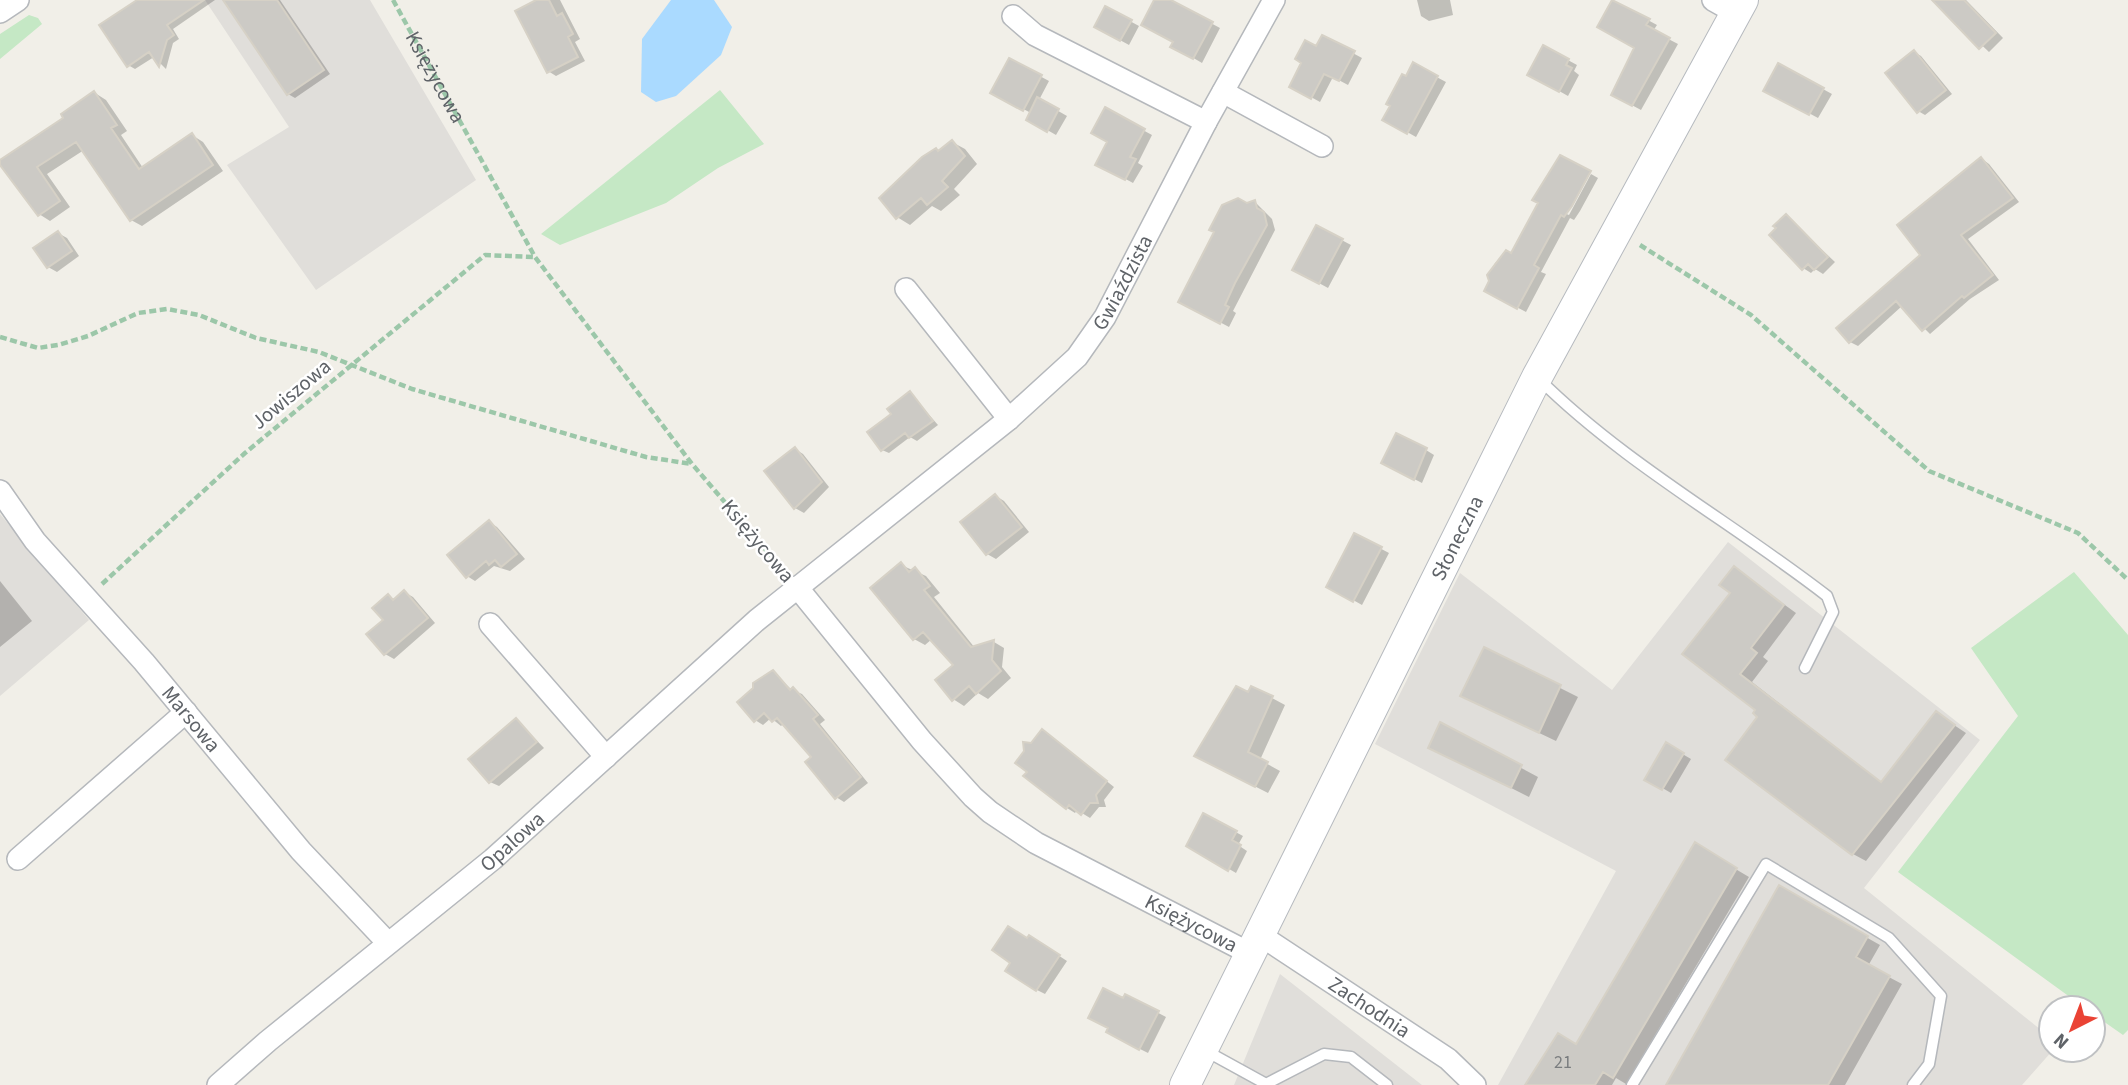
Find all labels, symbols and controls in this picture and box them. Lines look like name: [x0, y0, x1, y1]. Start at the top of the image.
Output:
street label: Księżycowa: [398, 26, 473, 129]
street label: Gwiaździsta: [1085, 230, 1160, 336]
street label: Jowiszowa: [245, 352, 337, 436]
street label: Słoneczna: [1423, 490, 1491, 585]
street label: Księżycowa: [714, 493, 802, 589]
street label: Marsowa: [155, 679, 228, 759]
street label: Opalowa: [473, 804, 551, 879]
street label: Księżycowa: [1139, 887, 1243, 960]
street label: Zachodnia: [1322, 969, 1416, 1045]
north arrow: [2037, 994, 2107, 1064]
text: N: [2048, 1026, 2075, 1055]
house number: 21: [1554, 1050, 1572, 1075]

